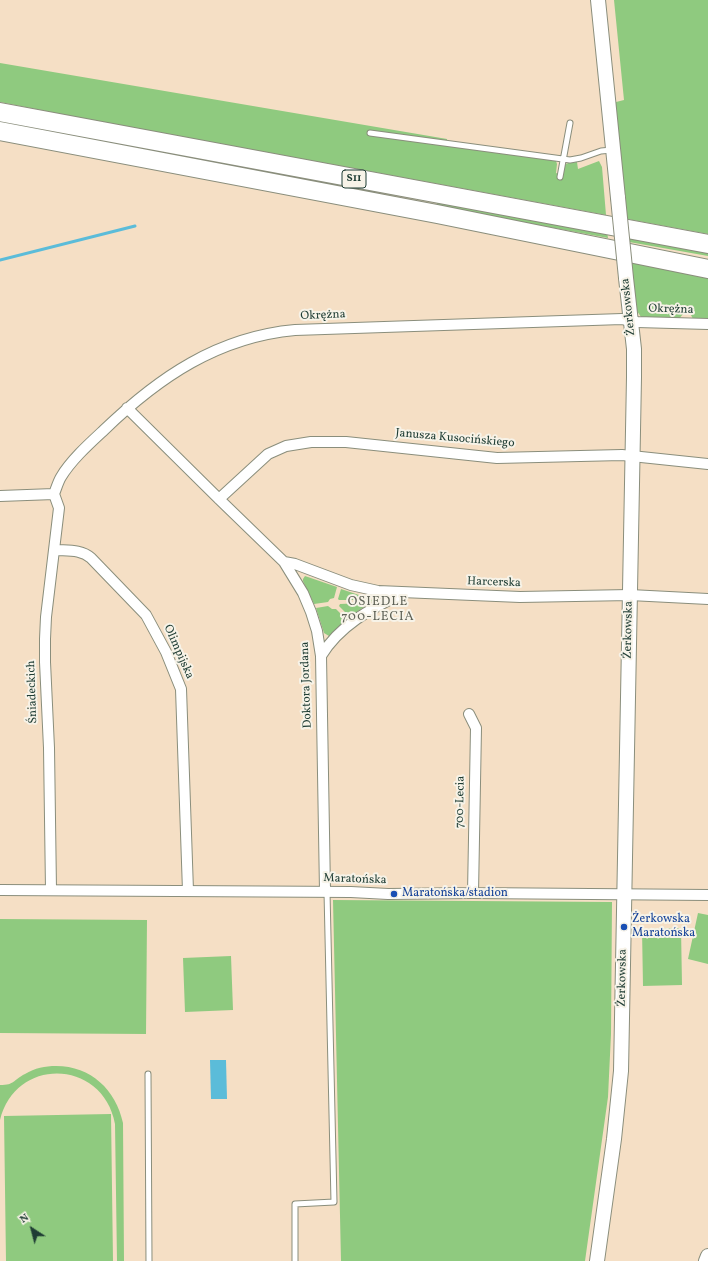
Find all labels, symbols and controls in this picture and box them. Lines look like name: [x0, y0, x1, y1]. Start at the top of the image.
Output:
road number: S11: [342, 170, 366, 188]
street label: Żerkowska: [619, 277, 639, 337]
street label: Okrężna: [648, 302, 694, 318]
street label: Okrężna: [300, 308, 346, 324]
street label: Janusza Kusocińskiego: [395, 427, 515, 451]
street label: Harcerska: [467, 575, 521, 591]
district label: OSIEDLE 700-LECIA: [341, 595, 415, 626]
street label: Żerkowska: [621, 601, 637, 659]
street label: Olimpijska: [160, 623, 196, 681]
street label: Doktora Jordana: [298, 641, 316, 729]
street label: Śniadeckich: [25, 660, 41, 724]
street label: 700-Lecia: [453, 776, 469, 828]
street label: Maratońska: [323, 872, 387, 888]
place label: Maratońska/stadion: [402, 887, 508, 901]
marker: Maratońska/stadion: [389, 889, 399, 899]
place label: Żerkowska Maratońska: [632, 913, 695, 941]
marker: Żerkowska Maratońska: [619, 922, 629, 932]
street label: Żerkowska: [615, 949, 631, 1007]
north arrow: [12, 1209, 52, 1249]
text: N: [17, 1210, 32, 1227]

